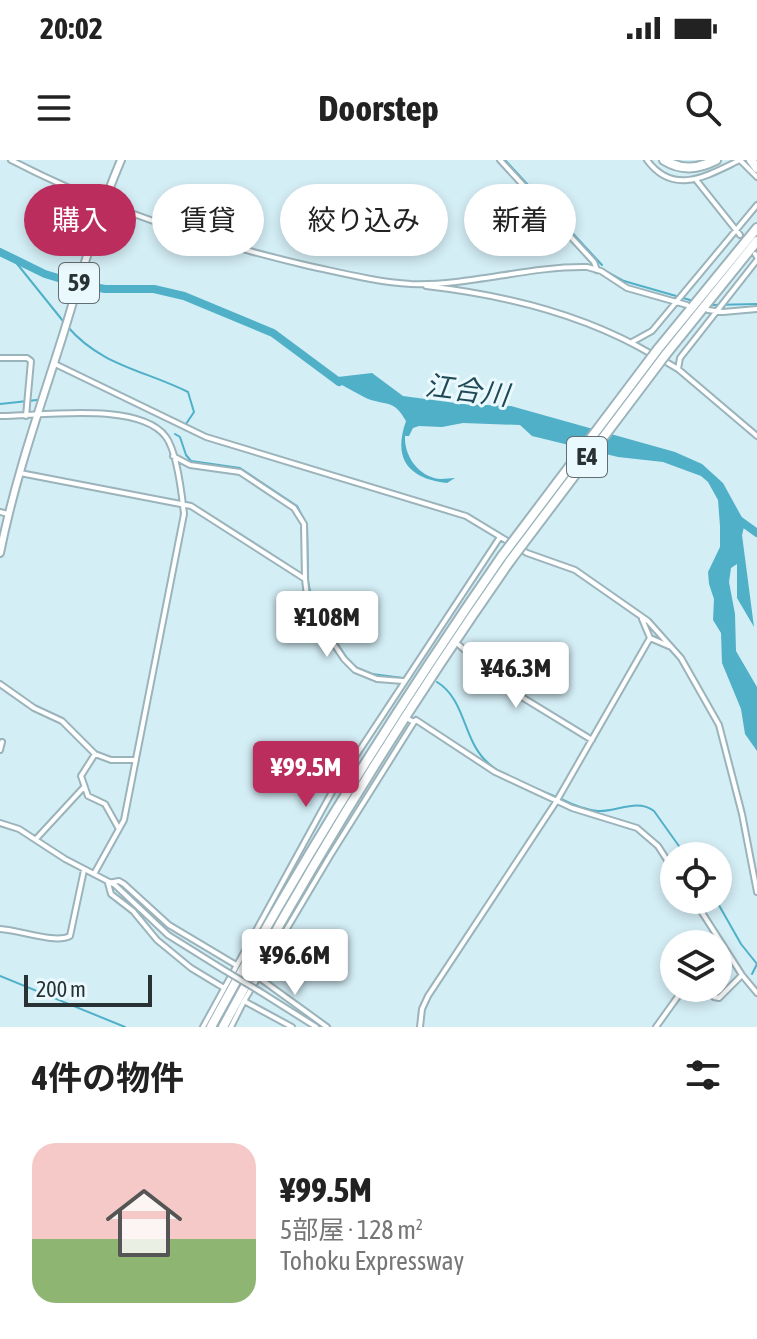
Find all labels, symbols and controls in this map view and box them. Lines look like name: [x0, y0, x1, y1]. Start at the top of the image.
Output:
text: 20:02: [40, 11, 103, 45]
icon: menu: [32, 86, 76, 130]
icon: search: [681, 86, 725, 130]
text: Doorstep: [318, 87, 439, 129]
chip: 購入: [24, 184, 136, 256]
chip: 賃貸: [152, 184, 264, 256]
chip: 絞り込み: [280, 184, 448, 256]
chip: 新着: [464, 184, 576, 256]
road number: 59: [59, 263, 99, 303]
water label: 江合川: [423, 369, 514, 411]
road number: E4: [567, 437, 607, 477]
pin: ¥108M: [271, 591, 383, 659]
text: ¥108M: [294, 602, 360, 632]
pin: ¥46.3M: [451, 642, 581, 710]
text: ¥46.3M: [481, 653, 551, 683]
pin: ¥99.5M: [241, 741, 371, 809]
text: ¥99.5M: [271, 752, 341, 782]
map controls: [660, 842, 732, 1002]
button: locate: [660, 842, 732, 914]
pin: ¥96.6M: [230, 929, 360, 997]
button: layers: [660, 930, 732, 1002]
text: ¥96.6M: [260, 940, 330, 970]
scale bar: [24, 971, 152, 1007]
text: 200 m: [36, 976, 86, 1002]
icon: filters: [681, 1053, 725, 1097]
text: 4件の物件: [32, 1058, 184, 1097]
text: ¥99.5M: [280, 1170, 372, 1209]
icon: home: [96, 1175, 192, 1271]
text: 5部屋 · 128 m²: [280, 1215, 423, 1245]
text: Tohoku Expressway: [280, 1246, 464, 1276]

